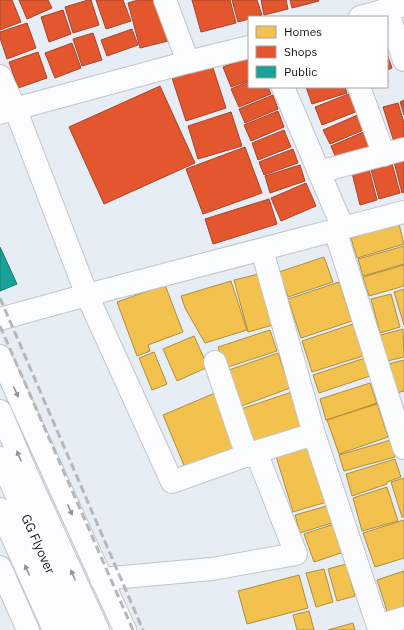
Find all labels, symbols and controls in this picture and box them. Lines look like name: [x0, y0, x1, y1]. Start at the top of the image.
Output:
legend: [248, 16, 388, 88]
text: Homes: [284, 24, 322, 39]
text: Shops: [284, 44, 317, 59]
text: Public: [284, 64, 317, 79]
one-way arrow: [13, 386, 19, 397]
one-way arrow: [16, 450, 22, 462]
one-way arrow: [67, 504, 73, 516]
street label: GG Flyover: [17, 511, 59, 577]
one-way arrow: [24, 564, 30, 575]
one-way arrow: [69, 568, 75, 580]

